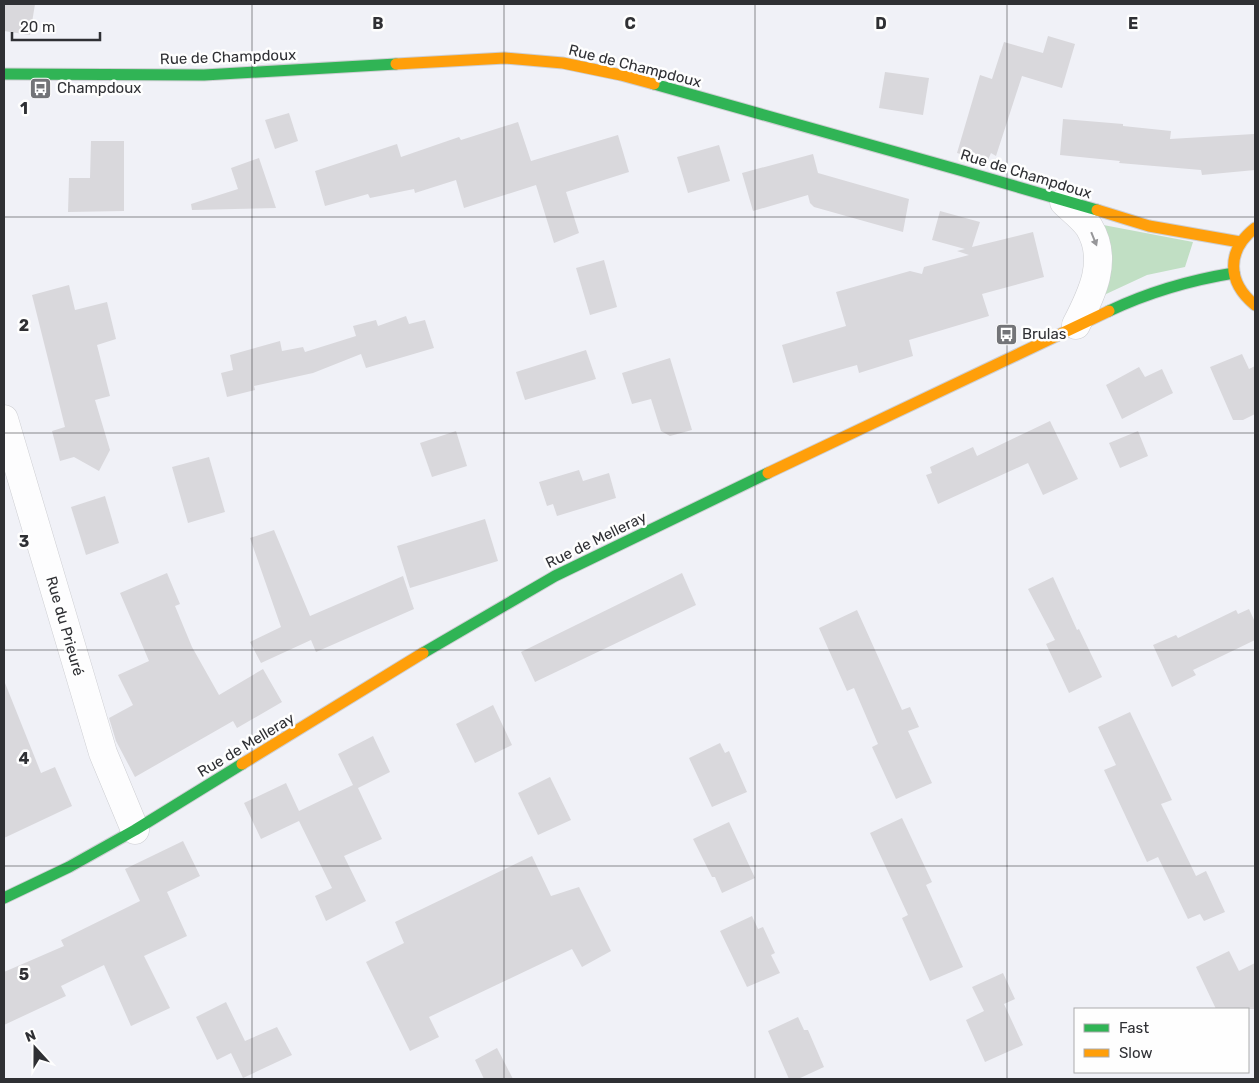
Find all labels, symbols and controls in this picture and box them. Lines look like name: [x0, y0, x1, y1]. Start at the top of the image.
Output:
scale bar: [12, 10, 100, 42]
text: B: [372, 14, 384, 33]
text: C: [624, 14, 636, 33]
text: D: [875, 14, 887, 33]
text: E: [1128, 14, 1138, 33]
text: 20 m: [20, 18, 55, 36]
street label: Rue de Champdoux: [567, 41, 703, 91]
street label: Rue de Champdoux: [160, 46, 296, 68]
bus stop icon: Champdoux: [29, 76, 53, 100]
place label: Champdoux: [57, 79, 141, 97]
text: 1: [20, 99, 28, 118]
street label: Rue de Champdoux: [958, 145, 1094, 203]
one-way arrow: [1091, 232, 1098, 247]
text: 2: [19, 316, 29, 335]
bus stop icon: Brulas: [994, 322, 1018, 346]
place label: Brulas: [1022, 325, 1067, 343]
street label: Rue de Melleray: [543, 508, 649, 572]
text: 3: [19, 532, 29, 551]
street label: Rue du Prieuré: [42, 574, 88, 678]
street label: Rue de Melleray: [194, 709, 298, 781]
text: 4: [19, 749, 30, 768]
text: 5: [19, 965, 29, 984]
legend: [1074, 1008, 1249, 1073]
text: Fast: [1119, 1019, 1149, 1037]
north arrow: [10, 1023, 60, 1073]
text: N: [23, 1027, 38, 1046]
text: Slow: [1119, 1044, 1152, 1062]

